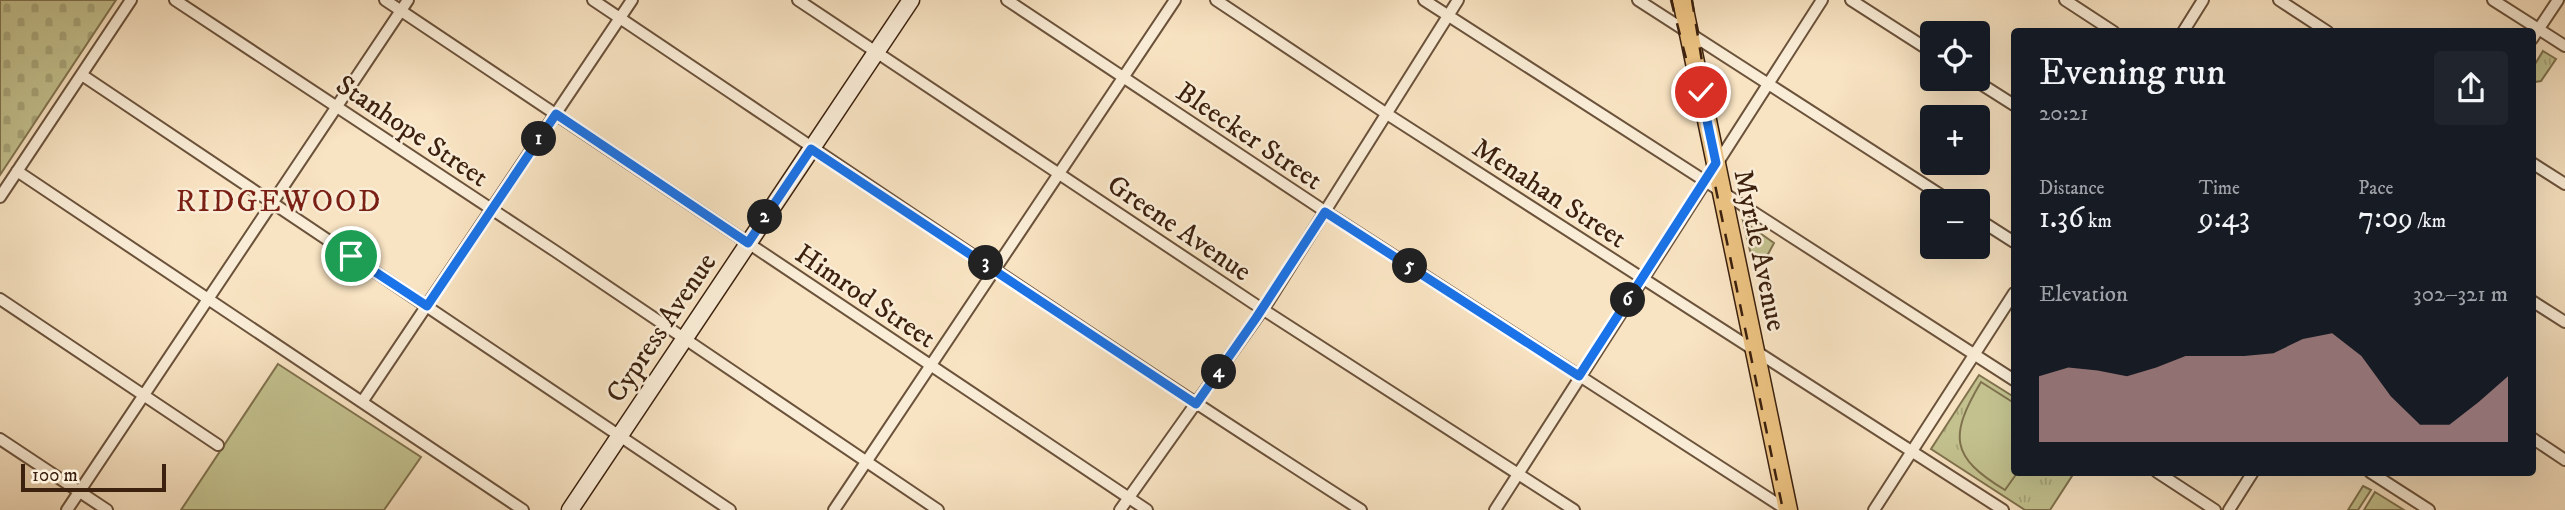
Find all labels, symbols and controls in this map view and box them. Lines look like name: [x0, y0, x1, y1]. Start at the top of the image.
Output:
map controls: [1920, 21, 1990, 259]
button: locate: [1920, 21, 1990, 91]
text: Evening run: [2039, 49, 2226, 97]
button: share: [2434, 51, 2508, 125]
pin: [1671, 62, 1731, 122]
street label: Stanhope Street: [329, 67, 495, 195]
icon: check: [1682, 73, 1720, 111]
street label: Bleecker Street: [1169, 74, 1329, 198]
text: 20:21: [2039, 99, 2088, 128]
button: +: [1920, 105, 1990, 175]
pin: 1: [522, 122, 556, 156]
text: 1: [535, 127, 542, 150]
street label: Menahan Street: [1466, 130, 1633, 256]
street label: Myrtle Avenue: [1725, 166, 1794, 334]
street label: Greene Avenue: [1101, 167, 1258, 289]
text: Distance: [2039, 177, 2104, 200]
text: Time: [2199, 177, 2240, 200]
text: Pace: [2358, 177, 2393, 200]
district label: RIDGEWOOD: [176, 184, 382, 221]
button: −: [1920, 189, 1990, 259]
pin: 2: [748, 200, 782, 234]
text: 1.36: [2039, 200, 2084, 237]
text: 9:43: [2199, 200, 2250, 237]
text: 7:09: [2358, 200, 2413, 237]
text: 2: [760, 205, 769, 228]
text: km: [2084, 210, 2112, 233]
text: /km: [2413, 210, 2446, 233]
pin: [321, 226, 381, 286]
street label: Himrod Street: [788, 236, 942, 356]
icon: arrive: [332, 237, 370, 275]
street label: Cypress Avenue: [598, 246, 724, 409]
pin: 3: [968, 246, 1004, 280]
pin: 5: [1392, 248, 1428, 284]
text: 3: [982, 251, 989, 274]
text: 5: [1405, 254, 1414, 277]
text: Elevation: [2039, 280, 2128, 309]
text: 302–321 m: [2413, 280, 2508, 309]
pin: 6: [1610, 282, 1646, 318]
text: 6: [1623, 288, 1632, 311]
pin: 4: [1202, 354, 1236, 390]
text: 4: [1213, 360, 1224, 383]
scale bar: [21, 461, 166, 493]
text: 100 m: [32, 464, 78, 487]

